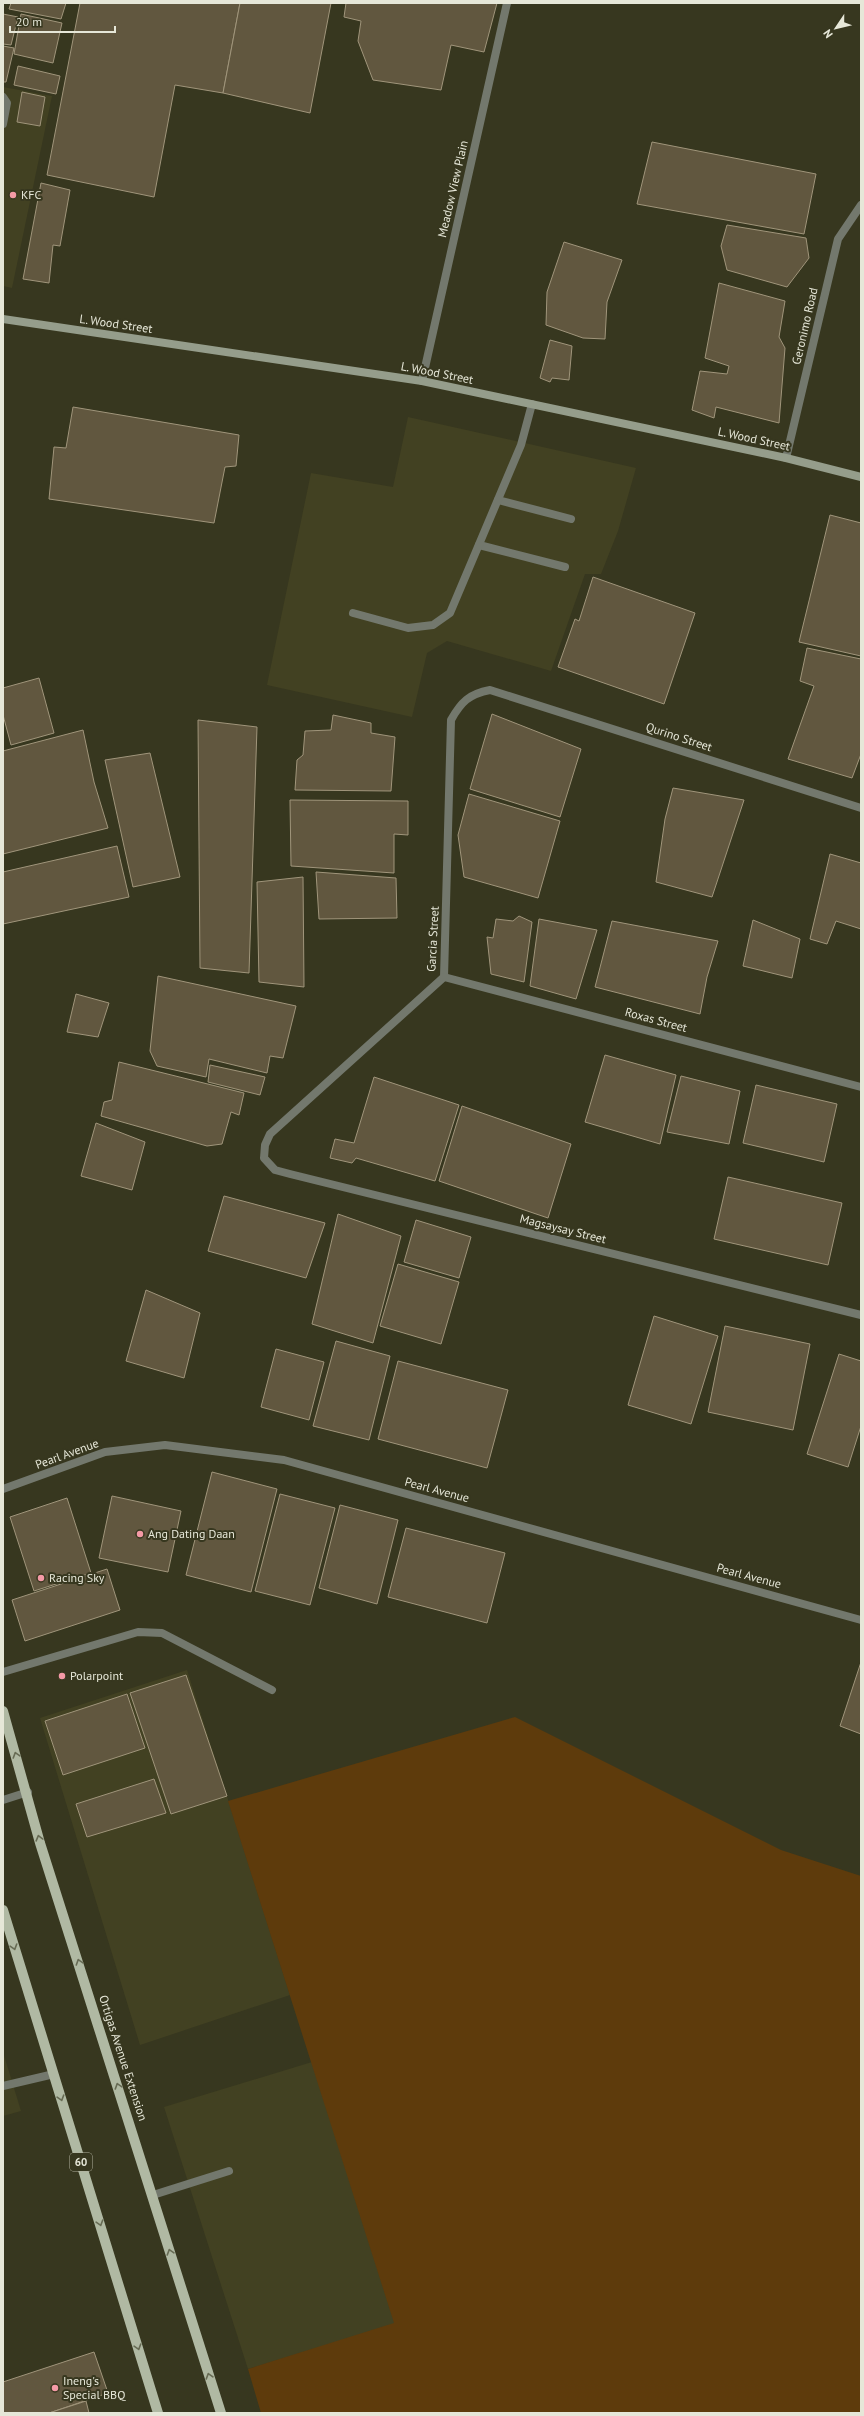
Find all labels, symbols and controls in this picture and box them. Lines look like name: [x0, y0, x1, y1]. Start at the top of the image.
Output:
scale bar: [10, 8, 115, 34]
north arrow: [816, 8, 856, 48]
text: 20 m: [16, 14, 42, 29]
text: N: [820, 27, 836, 41]
street label: Meadow View Plain: [434, 139, 471, 239]
place label: KFC: [21, 187, 42, 202]
marker: KFC: [8, 190, 18, 200]
street label: Geronimo Road: [788, 286, 821, 366]
street label: L. Wood Street: [79, 311, 153, 336]
street label: L. Wood Street: [400, 358, 475, 387]
street label: L. Wood Street: [717, 424, 792, 453]
street label: Qurino Street: [644, 719, 714, 754]
street label: Garcia Street: [423, 906, 442, 972]
street label: Roxas Street: [623, 1004, 689, 1035]
street label: Magsaysay Street: [518, 1211, 608, 1246]
street label: Pearl Avenue: [33, 1435, 101, 1472]
street label: Pearl Avenue: [403, 1474, 471, 1505]
place label: Ang Dating Daan: [148, 1526, 235, 1541]
marker: Ang Dating Daan: [135, 1529, 145, 1539]
street label: Pearl Avenue: [715, 1560, 783, 1591]
place label: Racing Sky: [49, 1570, 105, 1585]
marker: Racing Sky: [36, 1573, 46, 1583]
place label: Polarpoint: [70, 1668, 123, 1683]
marker: Polarpoint: [57, 1671, 67, 1681]
one-way arrow: [12, 1752, 21, 1759]
one-way arrow: [35, 1835, 44, 1842]
one-way arrow: [10, 1944, 18, 1951]
one-way arrow: [75, 1959, 83, 1966]
street label: Ortigas Avenue Extension: [96, 1993, 151, 2123]
one-way arrow: [114, 2082, 123, 2089]
one-way arrow: [56, 2095, 65, 2102]
road number: 60: [70, 2153, 92, 2171]
one-way arrow: [95, 2219, 104, 2226]
one-way arrow: [166, 2248, 175, 2255]
one-way arrow: [133, 2343, 142, 2350]
one-way arrow: [205, 2372, 214, 2379]
place label: Ineng's Special BBQ: [63, 2373, 126, 2402]
marker: Ineng's Special BBQ: [50, 2383, 60, 2393]

